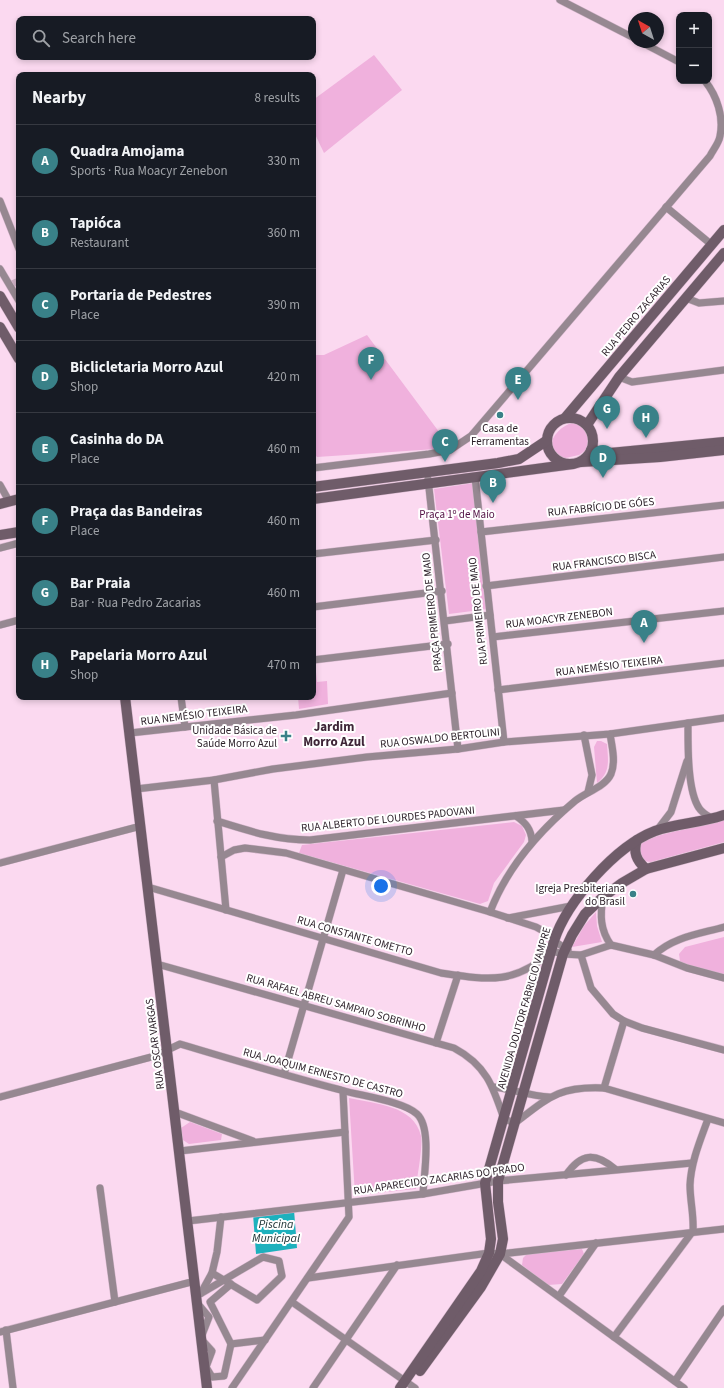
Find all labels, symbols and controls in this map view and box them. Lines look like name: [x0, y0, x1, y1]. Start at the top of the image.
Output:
north arrow: [628, 12, 664, 48]
map controls: [676, 12, 712, 84]
button: +: [676, 12, 712, 48]
search box: [16, 16, 316, 60]
icon: search: [30, 27, 52, 49]
text: Search here: [62, 28, 136, 49]
button: −: [676, 48, 712, 84]
text: Nearby: [32, 86, 86, 110]
text: 8 results: [255, 89, 300, 107]
text: Quadra Amojama: [70, 141, 184, 162]
text: A: [41, 152, 49, 170]
text: 330 m: [267, 152, 300, 170]
text: Sports · Rua Moacyr Zenebon: [70, 162, 228, 180]
text: Tapióca: [70, 213, 121, 234]
text: B: [41, 224, 49, 242]
text: 360 m: [267, 224, 300, 242]
text: Restaurant: [70, 234, 129, 252]
street label: RUA PEDRO ZACARIAS: [598, 272, 674, 359]
text: Portaria de Pedestres: [70, 285, 212, 306]
text: C: [41, 296, 49, 314]
text: 390 m: [267, 296, 300, 314]
text: Place: [70, 306, 99, 324]
pin: F: [358, 347, 384, 380]
text: Biclicletaria Morro Azul: [70, 357, 223, 378]
pin: E: [505, 367, 531, 400]
text: D: [41, 368, 49, 386]
text: 420 m: [267, 368, 300, 386]
text: Shop: [70, 378, 98, 396]
pin: G: [594, 396, 620, 429]
pin: H: [633, 405, 659, 438]
marker: Casa de Ferramentas: [495, 410, 505, 420]
place label: Casa de Ferramentas: [471, 421, 529, 449]
text: Casinha do DA: [70, 429, 163, 450]
pin: C: [432, 429, 458, 462]
text: E: [41, 440, 49, 458]
text: 460 m: [267, 440, 300, 458]
pin: D: [590, 445, 616, 478]
text: Place: [70, 450, 99, 468]
pin: B: [480, 470, 506, 503]
street label: RUA FABRÍCIO DE GÓES: [547, 494, 655, 520]
text: Praça das Bandeiras: [70, 501, 202, 522]
park label: Praça 1º de Maio: [419, 507, 495, 522]
text: F: [42, 512, 48, 530]
text: 460 m: [267, 512, 300, 530]
text: Place: [70, 522, 99, 540]
street label: RUA FRANCISCO BISCA: [551, 547, 657, 575]
street label: PRAÇA PRIMEIRO DE MAIO: [418, 552, 446, 672]
street label: RUA PRIMEIRO DE MAIO: [465, 556, 491, 666]
text: Bar Praia: [70, 573, 130, 594]
text: G: [41, 584, 49, 602]
text: 460 m: [267, 584, 300, 602]
text: Bar · Rua Pedro Zacarias: [70, 594, 201, 612]
street label: RUA MOACYR ZENEBON: [505, 604, 613, 632]
pin: A: [631, 610, 657, 643]
text: Papelaria Morro Azul: [70, 645, 207, 666]
street label: RUA NEMÉSIO TEIXEIRA: [555, 652, 663, 680]
text: H: [41, 656, 49, 674]
text: 470 m: [267, 656, 300, 674]
text: Shop: [70, 666, 98, 684]
street label: RUA NEMÉSIO TEIXEIRA: [140, 701, 248, 729]
district label: Jardim Morro Azul: [303, 718, 365, 751]
place label: Unidade Básica de Saúde Morro Azul: [192, 723, 278, 751]
street label: RUA OSWALDO BERTOLINI: [379, 724, 501, 752]
marker: Unidade Básica de Saúde Morro Azul: [280, 730, 292, 742]
street label: RUA ALBERTO DE LOURDES PADOVANI: [300, 802, 476, 836]
your location: [371, 876, 391, 896]
place label: Igreja Presbiteriana do Brasil: [536, 881, 625, 909]
marker: Igreja Presbiteriana do Brasil: [628, 889, 638, 899]
street label: RUA CONSTANTE OMETTO: [295, 912, 415, 960]
street label: AVENIDA DOUTOR FABRICIO VAMPRE: [494, 925, 554, 1091]
street label: RUA RAFAEL ABREU SAMPAIO SOBRINHO: [245, 970, 427, 1036]
street label: RUA OSCAR VARGAS: [142, 998, 168, 1090]
street label: RUA JOAQUIM ERNESTO DE CASTRO: [241, 1044, 405, 1102]
street label: RUA APARECIDO ZACARIAS DO PRADO: [353, 1160, 525, 1198]
water label: Piscina Municipal: [252, 1216, 300, 1247]

